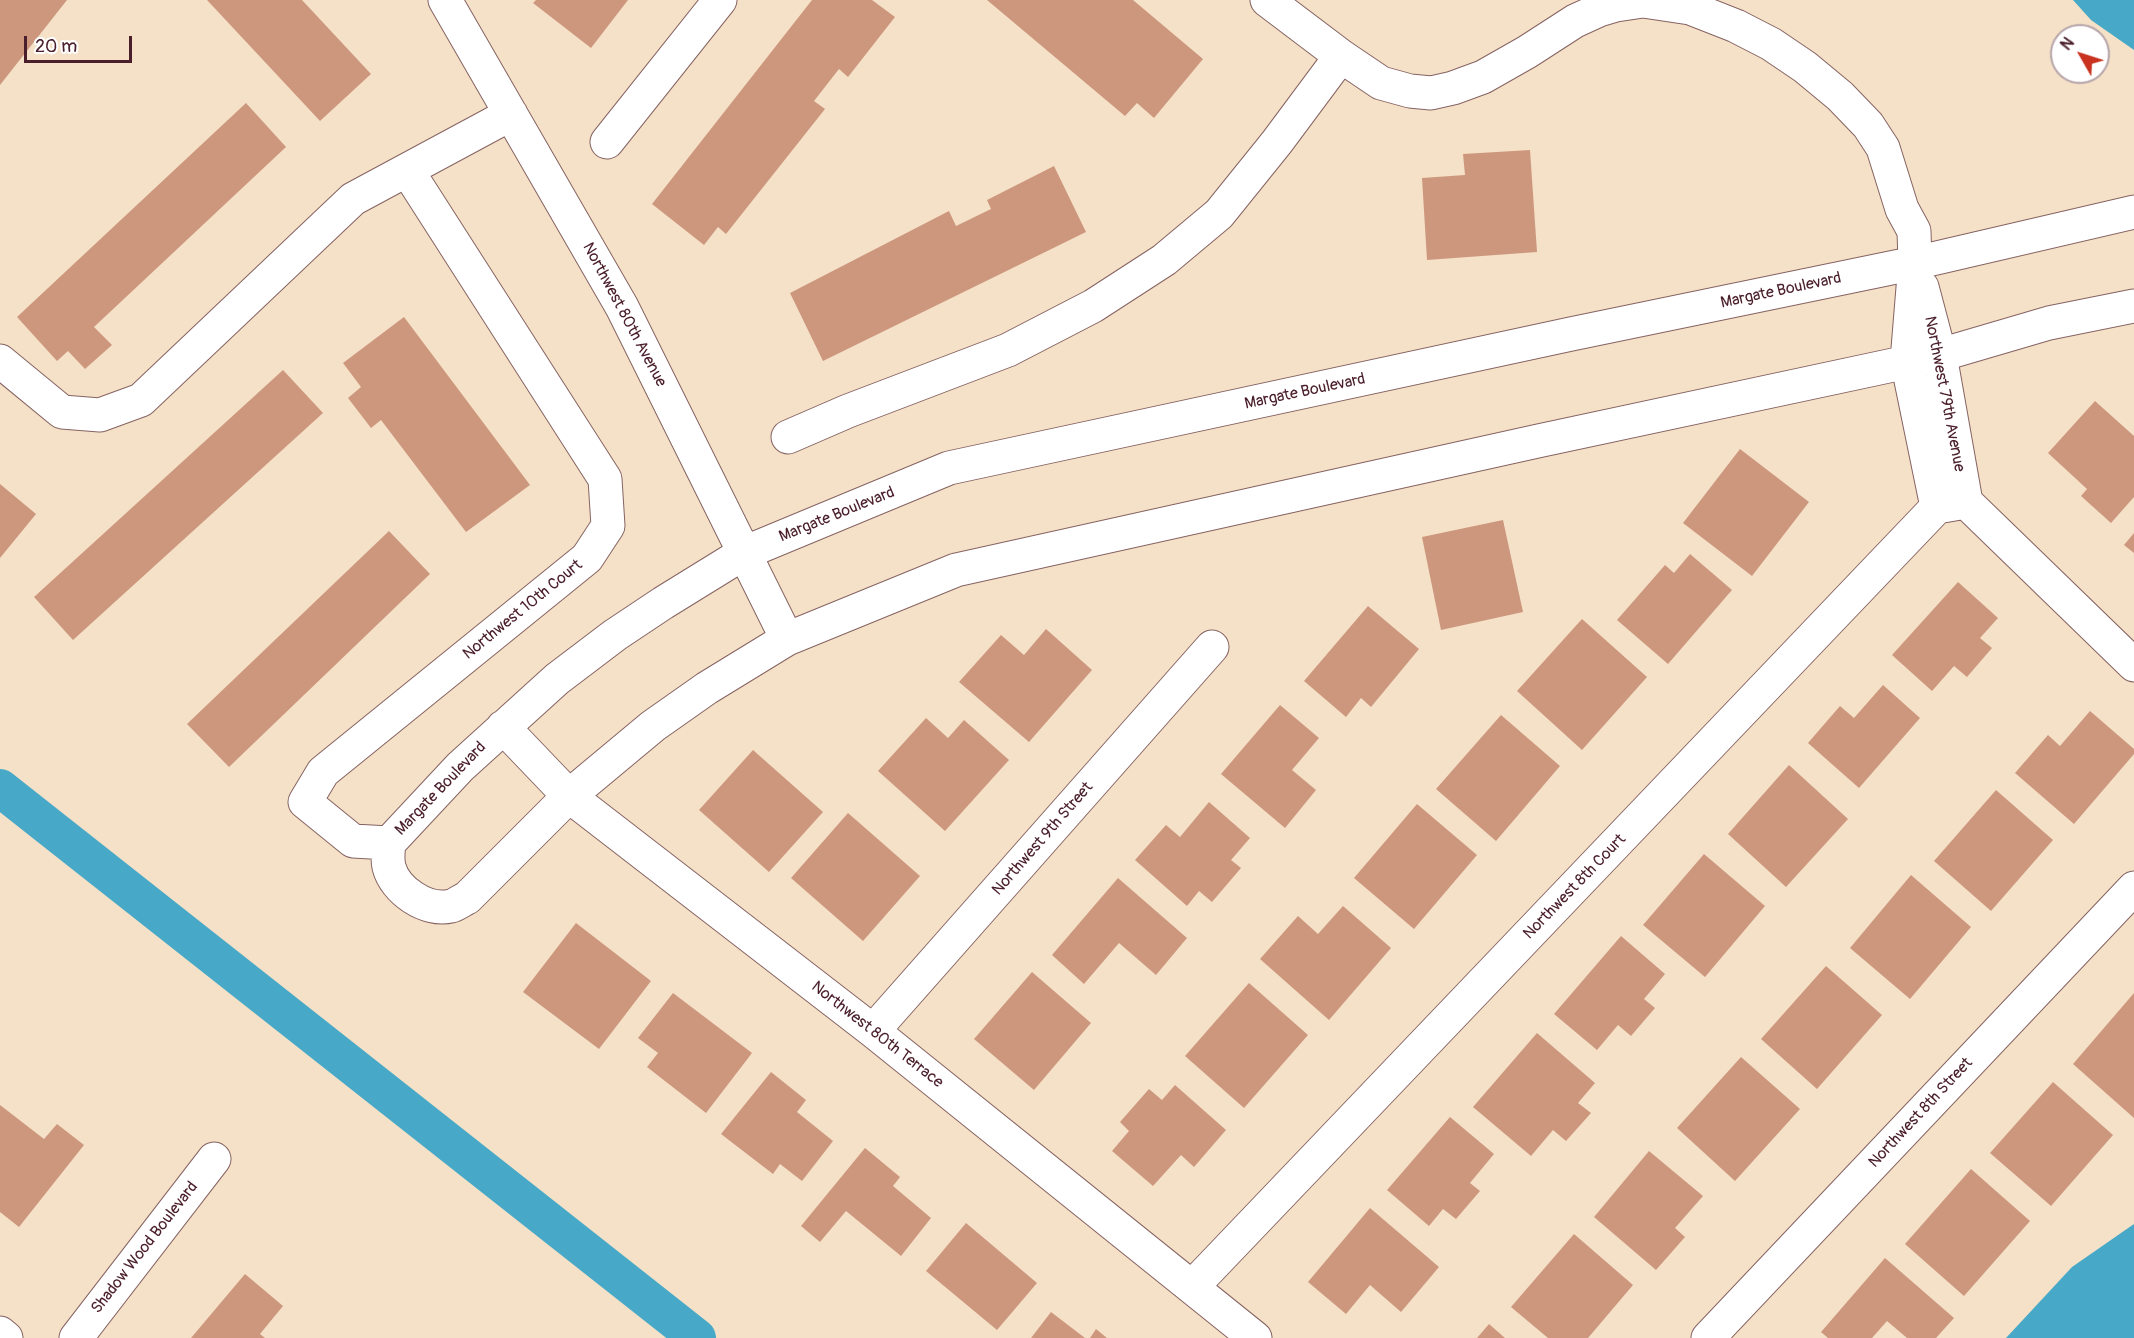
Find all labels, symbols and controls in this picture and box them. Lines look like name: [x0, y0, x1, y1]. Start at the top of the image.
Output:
scale bar: [27, 24, 135, 62]
north arrow: [2050, 24, 2110, 84]
text: N: [2056, 33, 2079, 54]
text: 20 m: [35, 35, 77, 58]
street label: Northwest 80th Avenue: [578, 240, 670, 390]
street label: Margate Boulevard: [1719, 269, 1843, 313]
street label: Northwest 79th Avenue: [1919, 315, 1969, 473]
street label: Margate Boulevard: [1243, 370, 1367, 414]
street label: Margate Boulevard: [776, 483, 898, 547]
street label: Northwest 10th Court: [459, 556, 587, 664]
street label: Margate Boulevard: [391, 738, 491, 840]
street label: Northwest 9th Street: [989, 778, 1097, 900]
street label: Northwest 8th Court: [1520, 830, 1630, 944]
street label: Northwest 80th Terrace: [807, 978, 947, 1092]
street label: Northwest 8th Street: [1865, 1054, 1977, 1172]
street label: Shadow Wood Boulevard: [88, 1178, 202, 1318]

